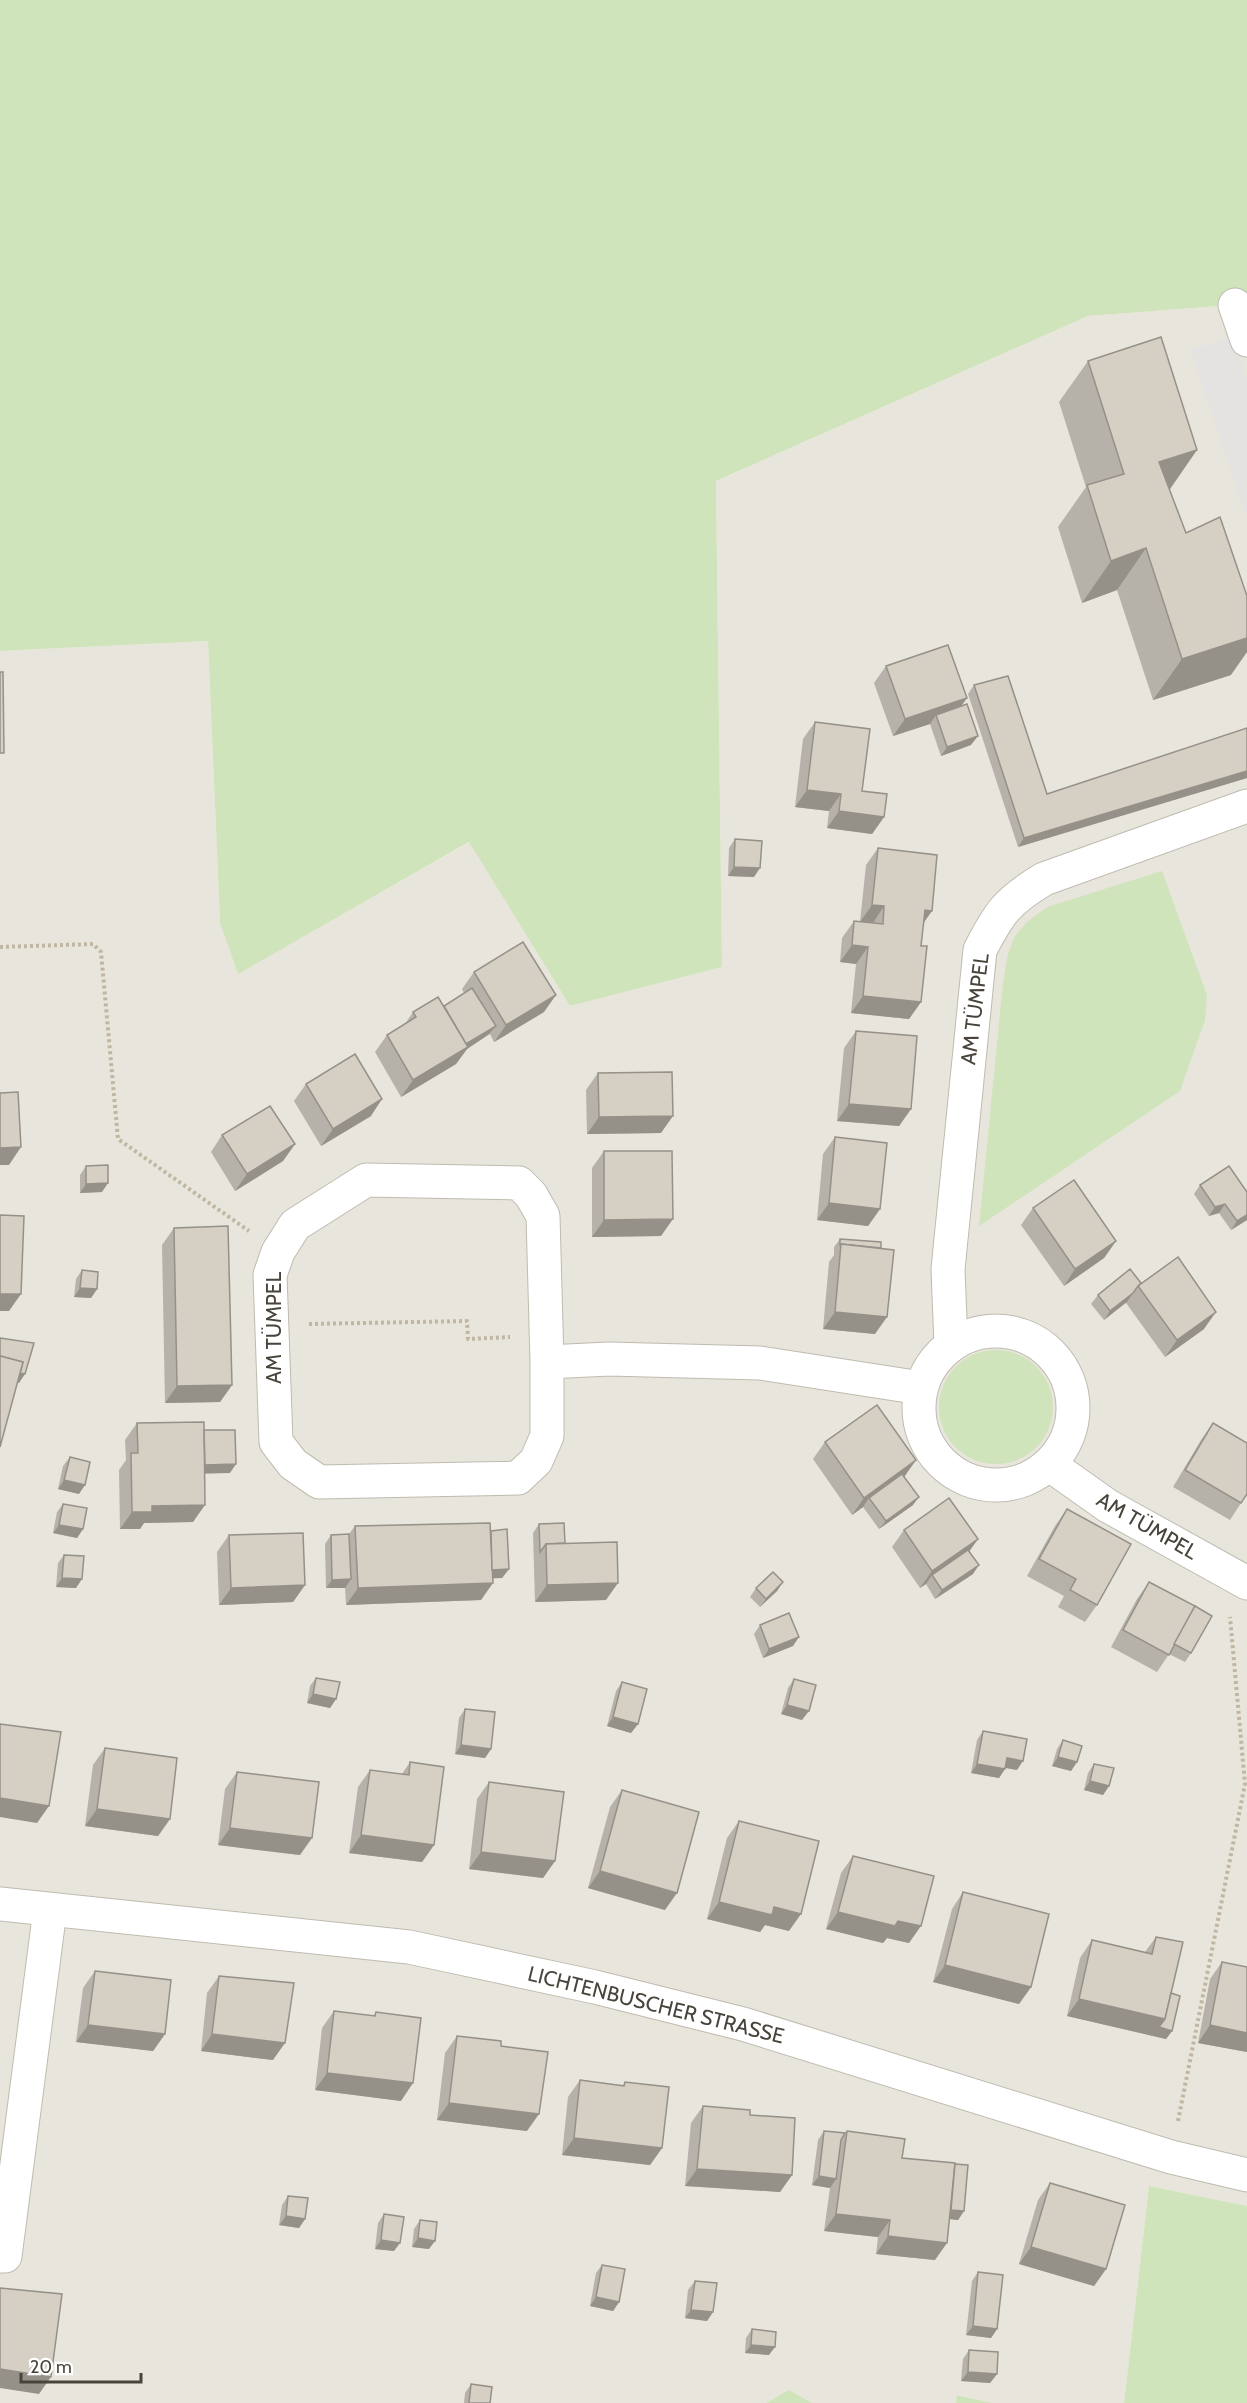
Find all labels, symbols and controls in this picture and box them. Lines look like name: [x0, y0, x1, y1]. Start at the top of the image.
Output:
street label: AM TÜMPEL: [955, 951, 994, 1066]
street label: AM TÜMPEL: [261, 1271, 286, 1384]
street label: AM TÜMPEL: [1092, 1487, 1202, 1565]
street label: LICHTENBUSCHER STRASSE: [525, 1961, 787, 2048]
scale bar: [21, 2346, 141, 2384]
text: 20 m: [30, 2356, 72, 2378]

